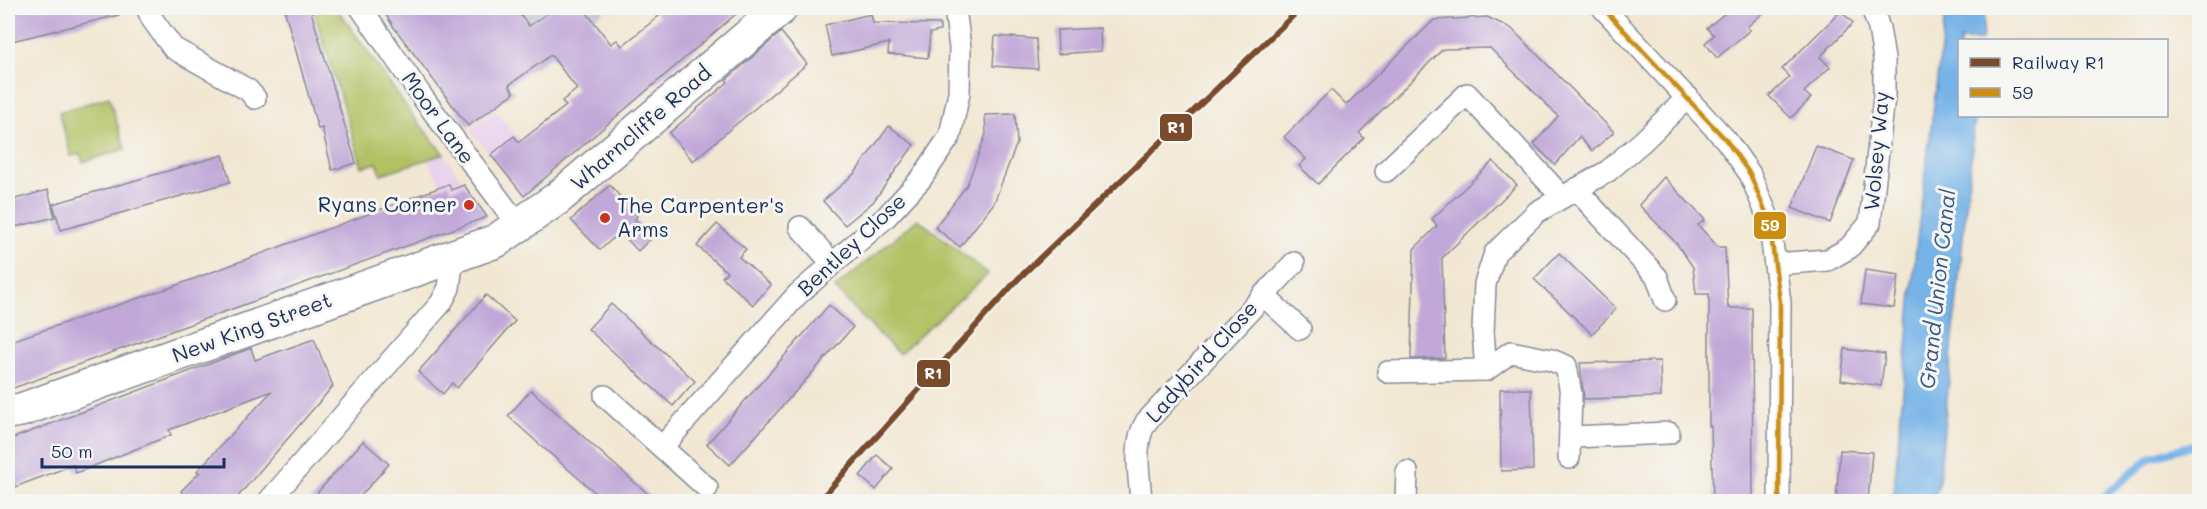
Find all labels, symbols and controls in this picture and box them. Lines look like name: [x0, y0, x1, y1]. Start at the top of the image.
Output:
legend: [1958, 39, 2168, 117]
text: Railway R1: [2012, 50, 2105, 74]
street label: Wharncliffe Road: [564, 58, 716, 195]
street label: Moor Lane: [397, 66, 482, 169]
text: 59: [2012, 80, 2033, 104]
street label: Wolsey Way: [1857, 90, 1894, 212]
line badge: R1: [1159, 113, 1193, 142]
text: R1: [1167, 116, 1185, 137]
street label: Bentley Close: [791, 187, 911, 301]
water label: Grand Union Canal: [1912, 187, 1961, 390]
place label: Ryans Corner: [318, 190, 457, 217]
place label: The Carpenter's Arms: [617, 191, 784, 242]
marker: Ryans Corner: [462, 198, 476, 212]
marker: The Carpenter's Arms: [598, 211, 612, 225]
line badge: 59: [1753, 211, 1787, 240]
text: 59: [1761, 214, 1780, 235]
street label: New King Street: [168, 285, 335, 368]
street label: Ladybird Close: [1139, 294, 1263, 428]
line badge: R1: [916, 359, 951, 388]
text: R1: [924, 362, 942, 383]
scale bar: [42, 431, 224, 469]
text: 50 m: [51, 439, 93, 463]

